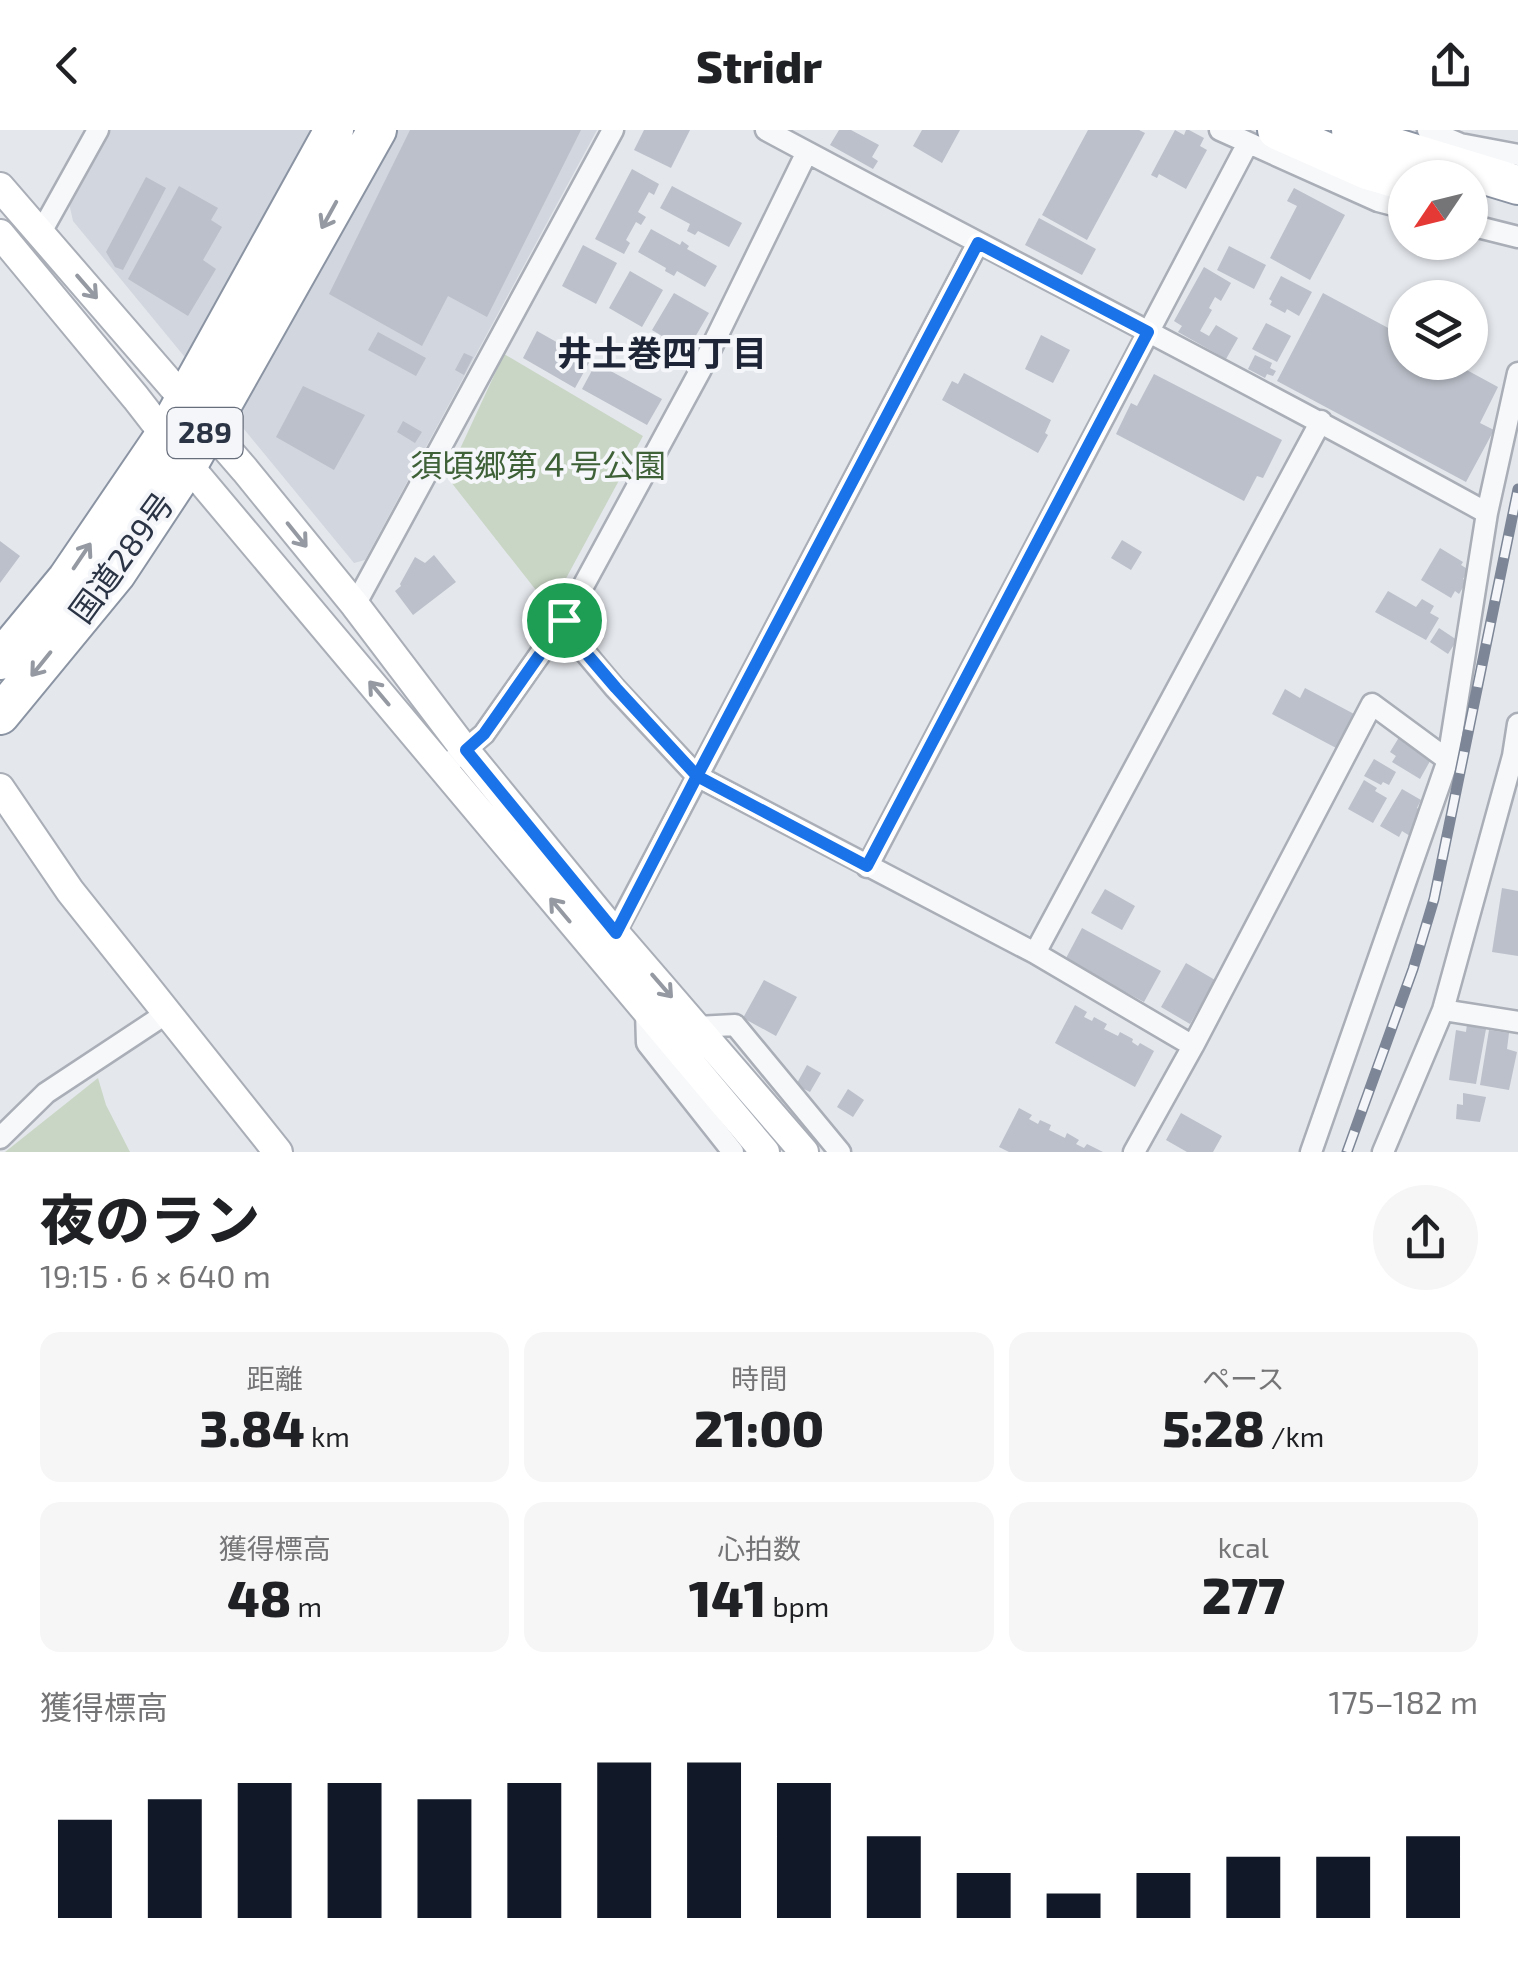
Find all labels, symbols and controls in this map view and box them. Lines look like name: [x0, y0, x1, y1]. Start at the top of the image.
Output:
icon: back: [40, 38, 95, 93]
text: Stridr: [696, 38, 822, 92]
icon: share: [1423, 38, 1478, 93]
north arrow: [1388, 160, 1488, 260]
map controls: [1388, 160, 1488, 380]
one-way arrow: [319, 200, 339, 229]
one-way arrow: [75, 274, 98, 299]
button: layers: [1388, 280, 1488, 380]
district label: 井土巻四丁目: [557, 331, 767, 373]
road number: 289: [168, 408, 242, 458]
park label: 須頃郷第４号公園: [410, 445, 666, 483]
street label: 国道289号: [60, 484, 180, 629]
one-way arrow: [286, 521, 308, 547]
one-way arrow: [72, 542, 93, 570]
pin: [522, 578, 607, 663]
icon: arrive: [537, 593, 592, 648]
one-way arrow: [31, 651, 53, 677]
one-way arrow: [368, 681, 390, 707]
one-way arrow: [550, 897, 572, 923]
one-way arrow: [650, 973, 672, 999]
text: 夜のラン: [40, 1185, 260, 1251]
button: share: [1373, 1185, 1478, 1290]
text: 19:15 · 6 × 640 m: [40, 1256, 271, 1294]
text: 距離: [247, 1361, 303, 1395]
text: 時間: [731, 1361, 787, 1395]
text: ペース: [1202, 1361, 1285, 1395]
text: 3.84: [199, 1397, 305, 1457]
text: 21:00: [694, 1397, 824, 1457]
text: 5:28: [1162, 1397, 1265, 1457]
text: km: [305, 1419, 350, 1453]
text: /km: [1265, 1419, 1324, 1453]
text: kcal: [1218, 1530, 1269, 1564]
text: 獲得標高: [219, 1531, 331, 1565]
text: 心拍数: [717, 1531, 801, 1565]
text: 277: [1202, 1564, 1285, 1624]
text: 48: [227, 1567, 291, 1627]
text: 141: [689, 1567, 766, 1627]
text: m: [291, 1589, 322, 1623]
text: bpm: [766, 1589, 829, 1623]
text: 175–182 m: [1328, 1682, 1478, 1720]
text: 獲得標高: [40, 1687, 168, 1725]

